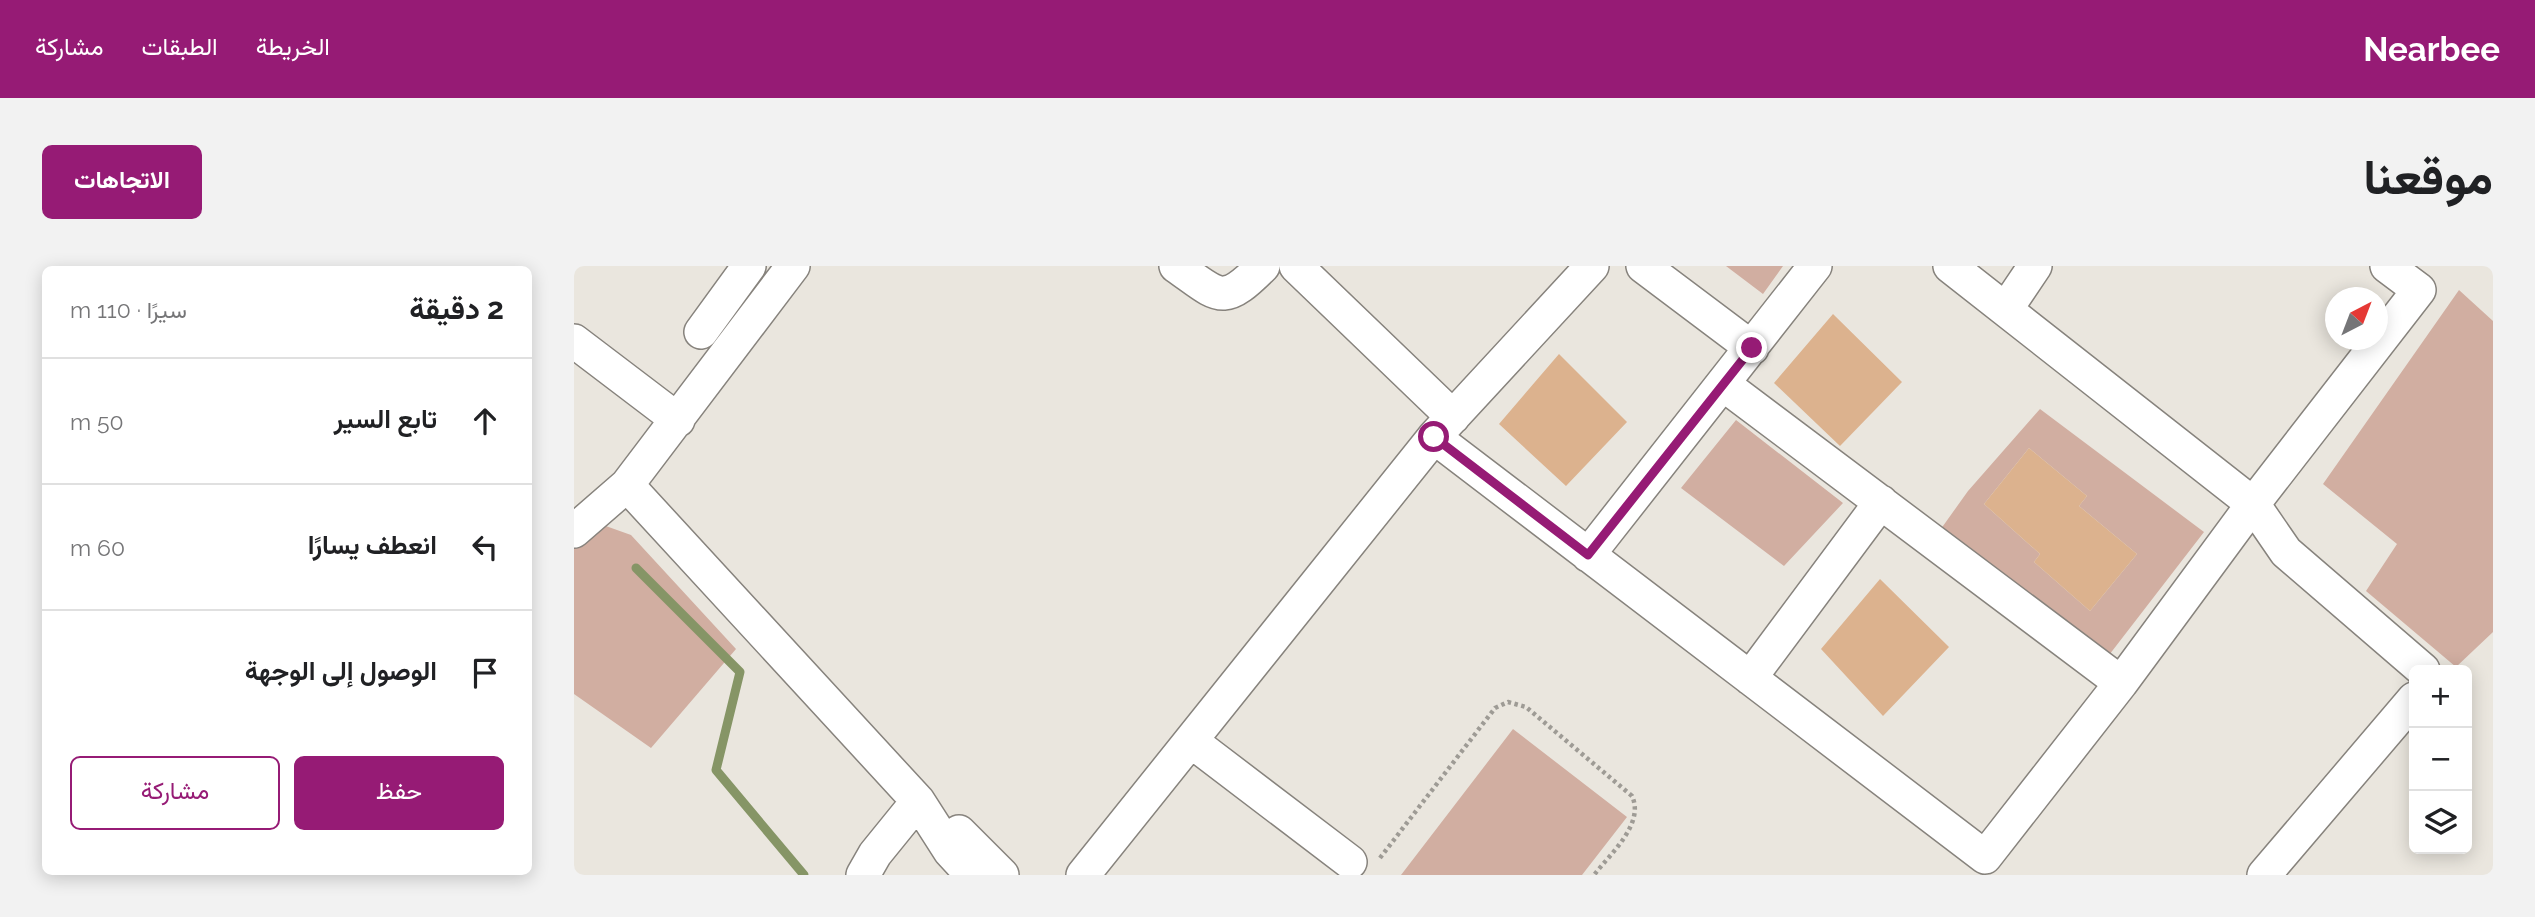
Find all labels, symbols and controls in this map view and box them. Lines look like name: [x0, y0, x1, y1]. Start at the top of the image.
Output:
text: Nearbee: [2363, 30, 2500, 69]
text: مشاركة: [35, 32, 103, 61]
text: الطبقات: [141, 32, 218, 61]
text: الخريطة: [256, 32, 330, 61]
button: الاتجاهات: [42, 145, 202, 219]
text: موقعنا: [2363, 148, 2493, 205]
north arrow: [2325, 287, 2388, 350]
text: 2 دقيقة: [409, 291, 504, 326]
text: سيرًا · 110 m: [70, 296, 187, 323]
route end: [1736, 332, 1767, 363]
icon: ahead: [466, 402, 504, 440]
text: تابع السير: [334, 404, 437, 434]
text: 50 m: [70, 408, 124, 435]
route start: [1418, 421, 1449, 452]
icon: left: [466, 528, 504, 566]
text: انعطف يسارًا: [308, 530, 437, 560]
text: 60 m: [70, 534, 125, 561]
icon: arrive: [466, 654, 504, 692]
text: الوصول إلى الوجهة: [245, 656, 437, 686]
map controls: [2409, 665, 2472, 854]
button: +: [2409, 665, 2472, 728]
button: −: [2409, 728, 2472, 791]
button: مشاركة: [70, 756, 280, 830]
button: حفظ: [294, 756, 504, 830]
button: layers: [2409, 791, 2472, 854]

